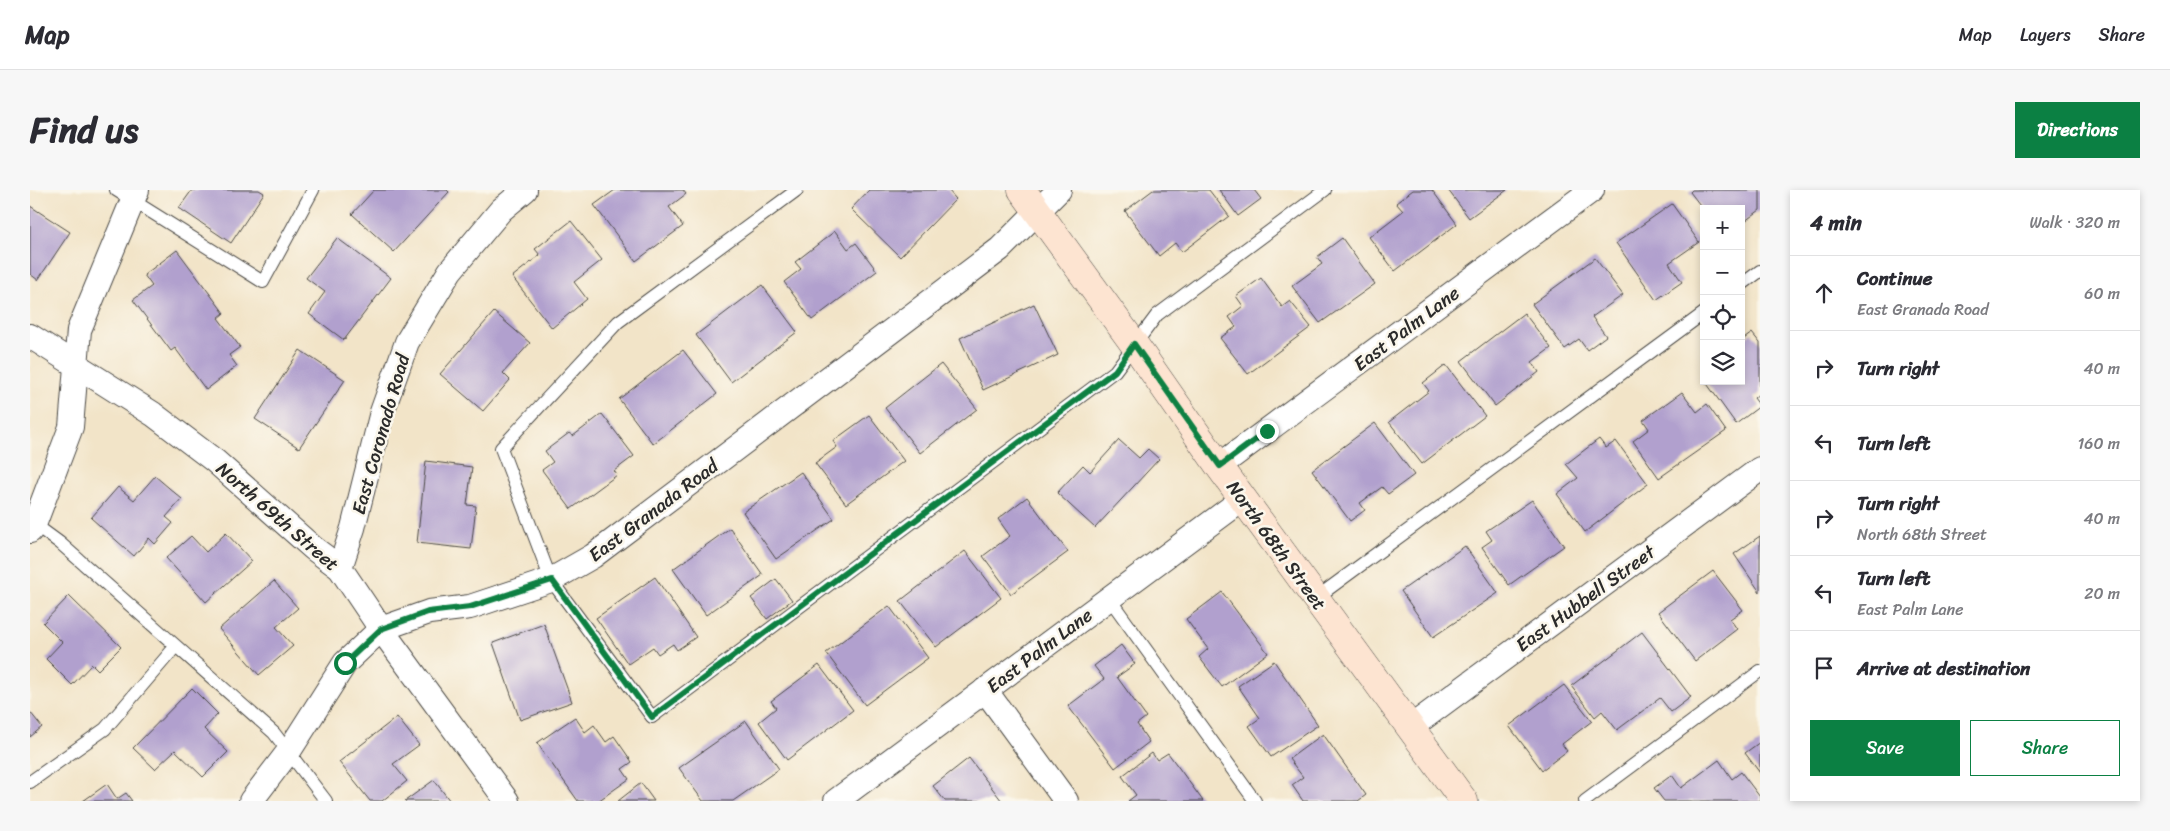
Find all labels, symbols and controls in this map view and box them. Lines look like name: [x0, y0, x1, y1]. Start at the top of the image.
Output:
text: Map: [25, 14, 69, 56]
text: Map: [1959, 19, 1992, 51]
text: Layers: [2020, 19, 2071, 51]
text: Share: [2099, 19, 2145, 51]
text: Find us: [30, 99, 138, 161]
button: Directions: [2015, 102, 2140, 158]
text: 4 min: [1810, 204, 1862, 242]
map controls: [1700, 205, 1745, 385]
button: +: [1700, 205, 1745, 250]
text: Walk · 320 m: [2029, 208, 2120, 237]
button: −: [1700, 250, 1745, 295]
text: Continue: [1857, 262, 1933, 295]
street label: East Palm Lane: [1346, 277, 1467, 380]
icon: ahead: [1810, 279, 1838, 307]
text: 60 m: [2084, 279, 2120, 308]
button: locate: [1700, 295, 1745, 340]
text: East Granada Road: [1857, 295, 1989, 324]
button: layers: [1700, 340, 1745, 385]
street label: East Coronado Road: [342, 348, 420, 518]
text: Turn right: [1857, 352, 1939, 385]
icon: right: [1810, 354, 1838, 382]
text: 40 m: [2083, 354, 2120, 383]
route end: [1256, 420, 1279, 443]
text: Turn left: [1857, 427, 1930, 460]
icon: left: [1810, 429, 1838, 457]
text: 160 m: [2077, 429, 2120, 458]
street label: East Granada Road: [581, 449, 727, 571]
street label: North 69th Street: [208, 453, 347, 580]
street label: North 68th Street: [1218, 473, 1335, 617]
text: Turn right: [1857, 487, 1939, 520]
icon: right: [1810, 504, 1838, 532]
text: 40 m: [2083, 504, 2120, 533]
text: North 68th Street: [1857, 520, 1987, 549]
street label: East Hubbell Street: [1508, 535, 1663, 661]
text: Turn left: [1857, 562, 1930, 595]
icon: left: [1810, 579, 1838, 607]
text: 20 m: [2084, 579, 2120, 608]
text: East Palm Lane: [1857, 595, 1963, 624]
street label: East Palm Lane: [979, 599, 1100, 702]
route start: [334, 652, 357, 675]
text: Arrive at destination: [1857, 652, 2030, 685]
icon: arrive: [1810, 654, 1838, 682]
button: Save: [1810, 720, 1960, 776]
button: Share: [1970, 720, 2120, 776]

